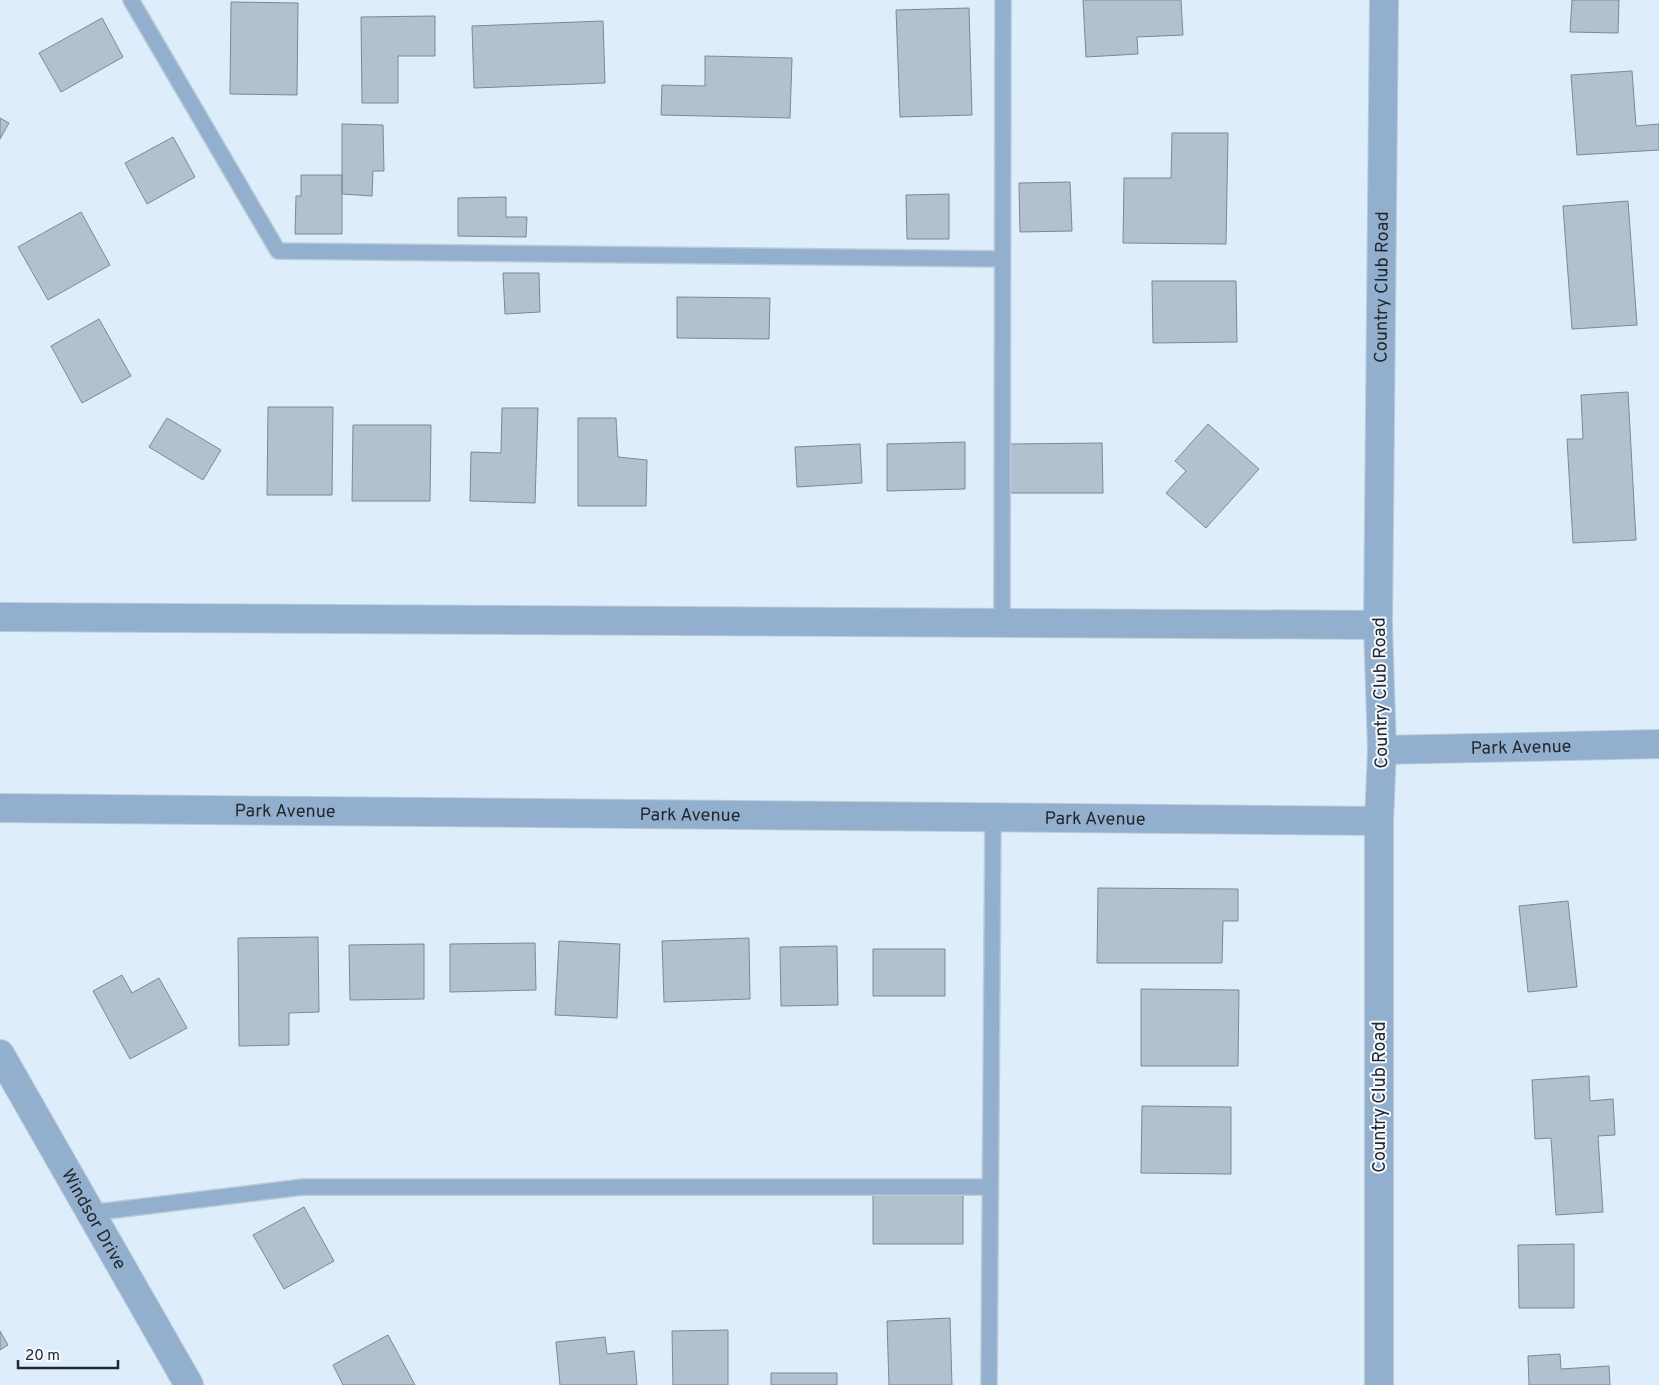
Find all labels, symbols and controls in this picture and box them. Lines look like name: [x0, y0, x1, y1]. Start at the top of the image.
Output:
street label: Country Club Road: [1371, 211, 1395, 363]
street label: Country Club Road: [1369, 617, 1394, 769]
street label: Park Avenue: [1470, 736, 1572, 761]
street label: Park Avenue: [234, 800, 336, 824]
street label: Park Avenue: [639, 804, 741, 828]
street label: Park Avenue: [1044, 808, 1145, 832]
street label: Country Club Road: [1369, 1021, 1392, 1173]
street label: Windsor Drive: [55, 1165, 131, 1274]
scale bar: [18, 1338, 118, 1370]
text: 20 m: [25, 1347, 60, 1366]

